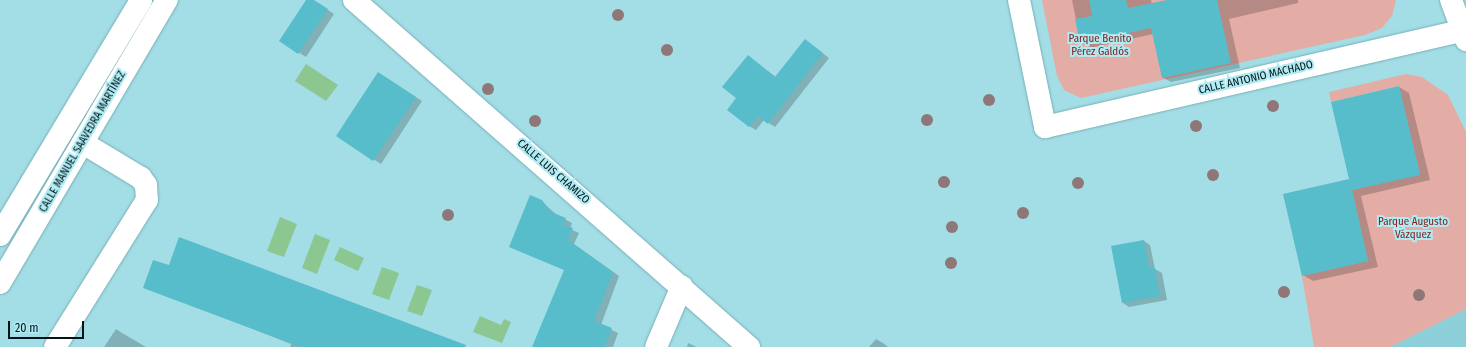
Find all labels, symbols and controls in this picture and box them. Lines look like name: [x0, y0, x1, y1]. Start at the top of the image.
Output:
park label: Parque Benito Pérez Galdós: [1068, 33, 1132, 59]
street label: CALLE ANTONIO MACHADO: [1198, 58, 1314, 98]
street label: CALLE MANUEL SAAVEDRA MARTÍNEZ: [37, 69, 129, 215]
street label: CALLE LUIS CHAMIZO: [514, 137, 592, 207]
park label: Parque Augusto Vázquez: [1378, 216, 1448, 242]
scale bar: [10, 313, 86, 339]
text: 20 m: [15, 321, 39, 335]

